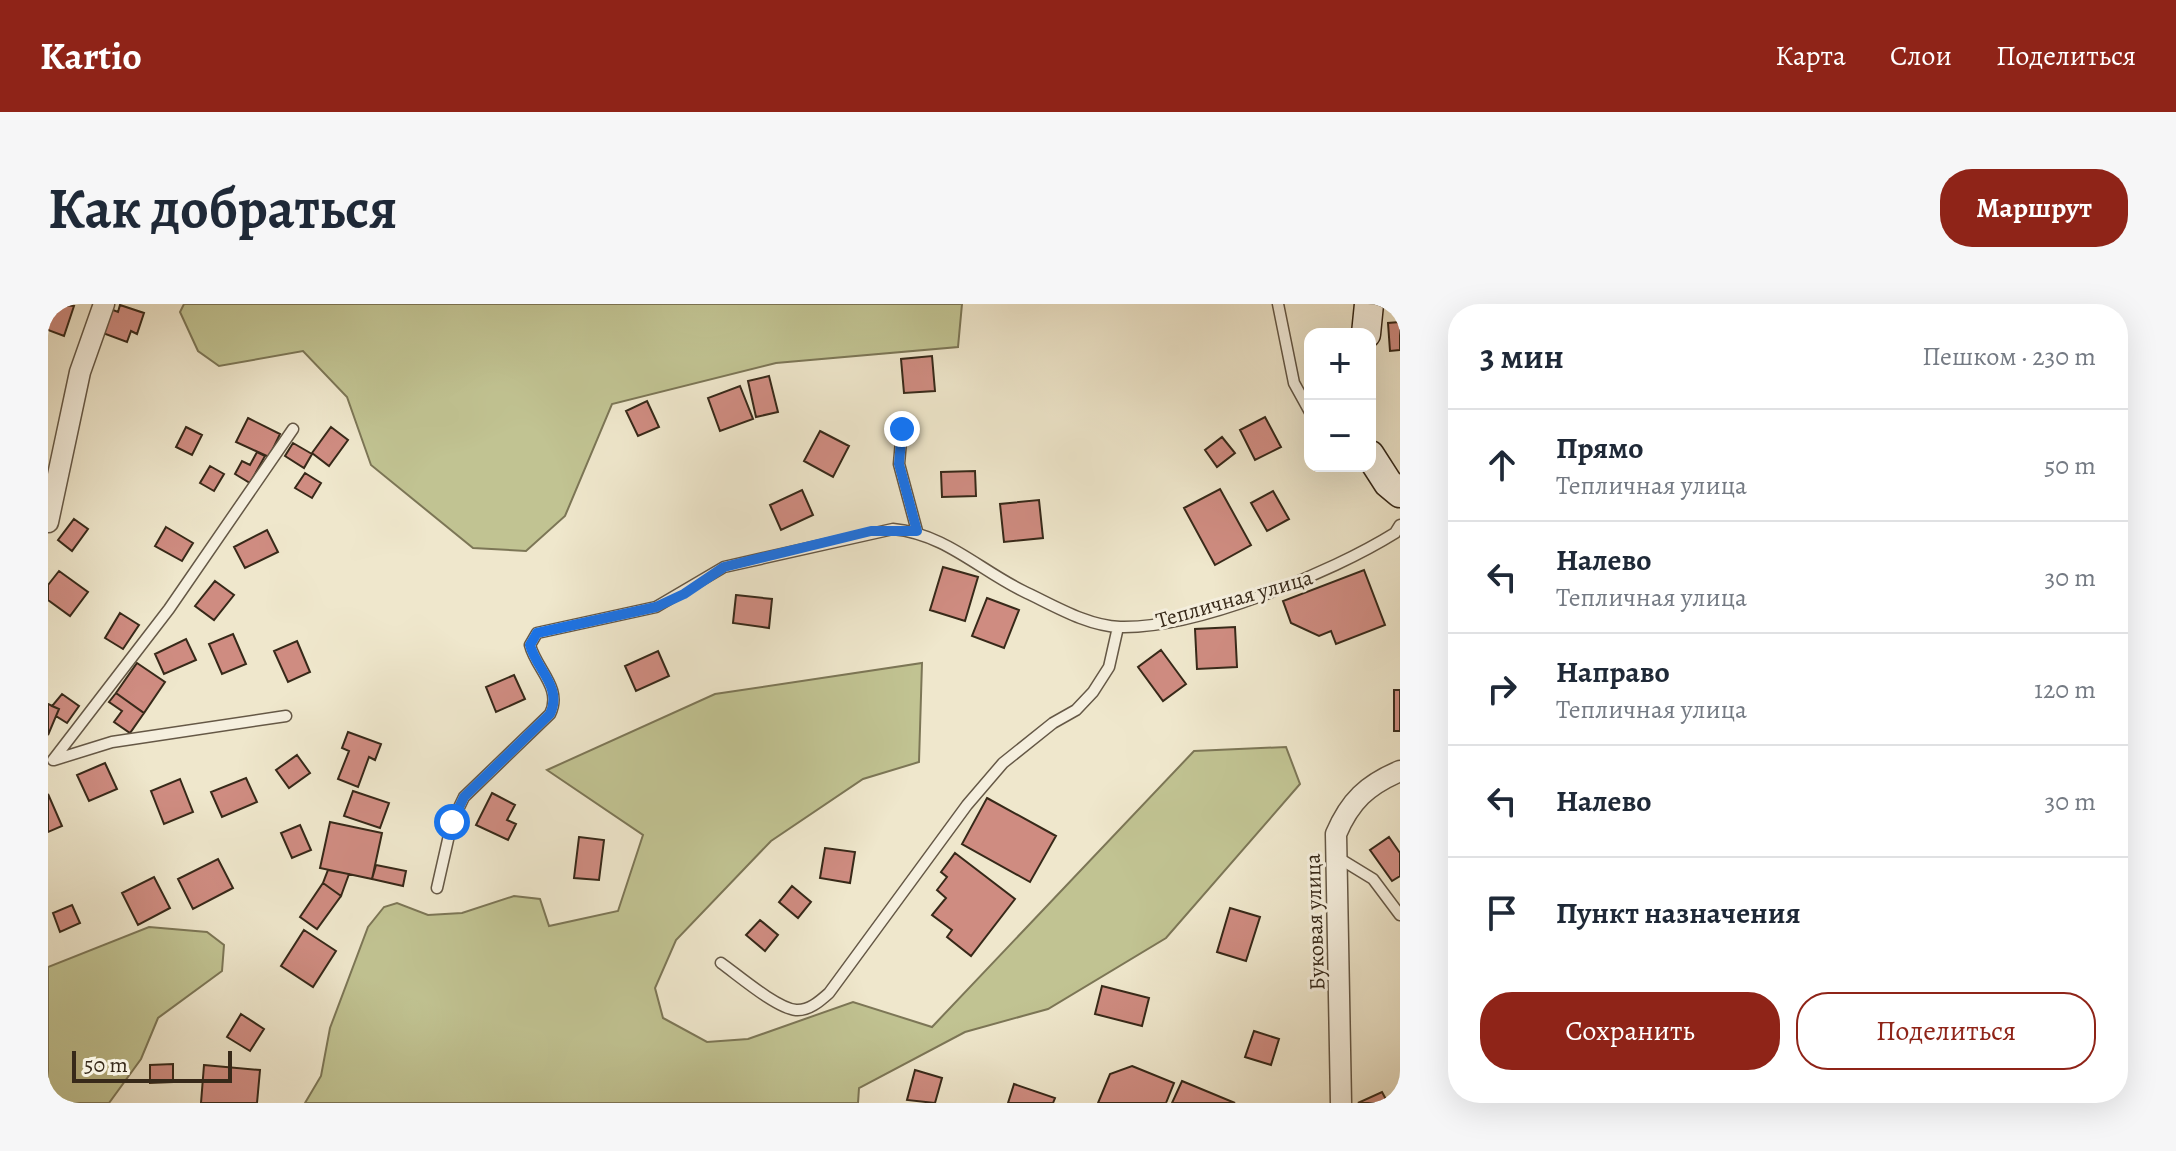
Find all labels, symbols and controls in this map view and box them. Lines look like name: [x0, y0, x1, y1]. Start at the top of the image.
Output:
text: Kartio: [40, 30, 142, 82]
text: Карта: [1775, 37, 1846, 75]
text: Слои: [1890, 37, 1952, 75]
text: Поделиться: [1996, 37, 2136, 75]
button: Маршрут: [1940, 169, 2128, 247]
text: Как добраться: [48, 170, 397, 246]
map controls: [1304, 328, 1376, 472]
button: +: [1304, 328, 1376, 400]
text: 3 мин: [1480, 333, 1564, 380]
text: Пешком · 230 m: [1922, 339, 2096, 374]
button: −: [1304, 400, 1376, 472]
route end: [884, 411, 920, 447]
text: Прямо: [1556, 428, 1643, 468]
icon: ahead: [1480, 443, 1524, 487]
text: 50 m: [2044, 448, 2096, 483]
text: Тепличная улица: [1556, 468, 1747, 503]
text: Налево: [1556, 540, 1651, 580]
icon: left: [1480, 555, 1524, 599]
text: 30 m: [2045, 560, 2096, 595]
street label: Тепличная улица: [1152, 562, 1317, 636]
text: Тепличная улица: [1556, 580, 1747, 615]
text: Направо: [1556, 652, 1670, 692]
icon: right: [1480, 667, 1524, 711]
text: 120 m: [2034, 672, 2096, 707]
text: Тепличная улица: [1556, 692, 1747, 727]
icon: left: [1480, 779, 1524, 823]
text: Налево: [1556, 781, 1651, 821]
text: 30 m: [2045, 784, 2096, 819]
route start: [434, 804, 470, 840]
street label: Буковая улица: [1298, 852, 1332, 991]
icon: arrive: [1480, 891, 1524, 935]
text: Пункт назначения: [1556, 893, 1801, 933]
button: Сохранить: [1480, 992, 1780, 1070]
button: Поделиться: [1796, 992, 2096, 1070]
scale bar: [72, 1047, 232, 1083]
text: 50 m: [84, 1050, 128, 1080]

